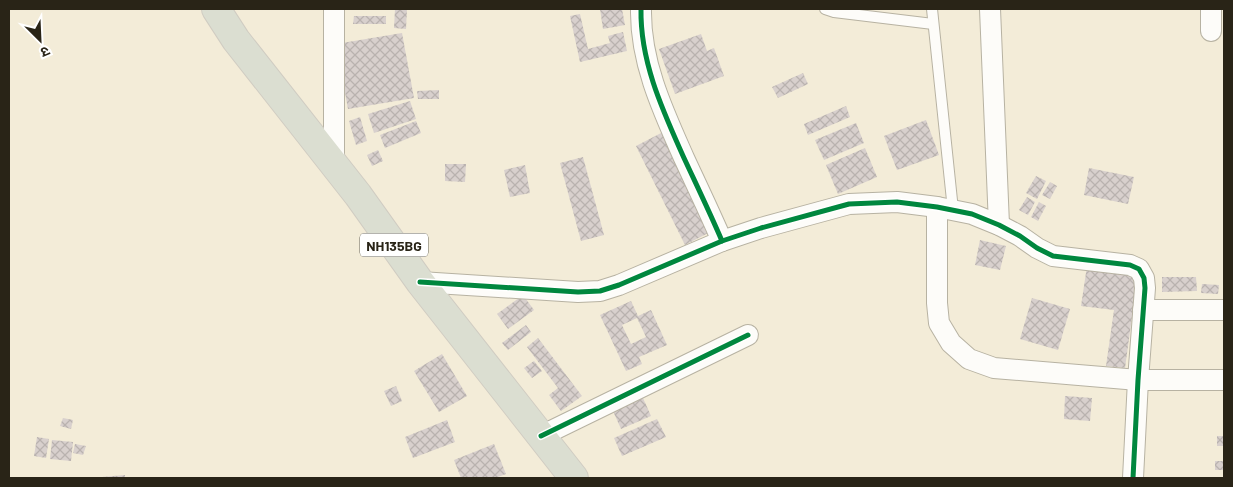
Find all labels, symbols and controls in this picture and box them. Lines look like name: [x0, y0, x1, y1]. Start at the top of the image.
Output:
north arrow: [15, 15, 65, 65]
text: उ: [38, 43, 53, 62]
road number: NH135BG: [360, 234, 428, 256]

